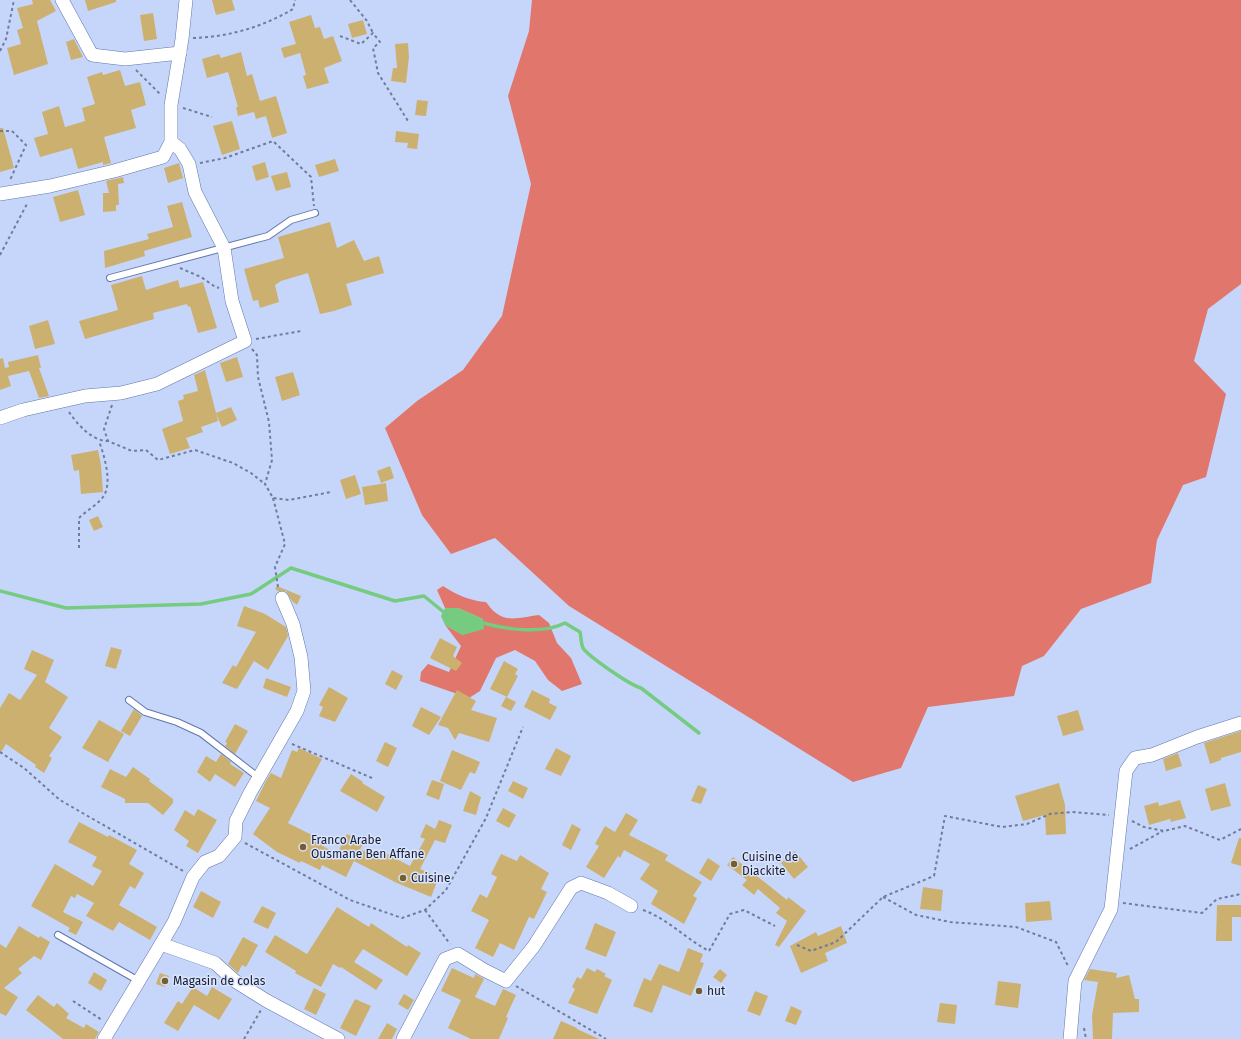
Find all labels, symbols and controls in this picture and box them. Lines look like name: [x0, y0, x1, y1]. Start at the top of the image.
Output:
place label: Franco Arabe Ousmane Ben Affane: [311, 833, 424, 861]
marker: Franco Arabe Ousmane Ben Affane: [298, 842, 308, 852]
place label: Cuisine de Diackite: [742, 850, 798, 878]
marker: Cuisine de Diackite: [729, 859, 739, 869]
place label: Cuisine: [411, 871, 450, 885]
marker: Cuisine: [398, 873, 408, 883]
place label: Magasin de colas: [173, 974, 266, 988]
marker: Magasin de colas: [160, 976, 170, 986]
place label: hut: [707, 984, 726, 998]
marker: hut: [694, 986, 704, 996]

